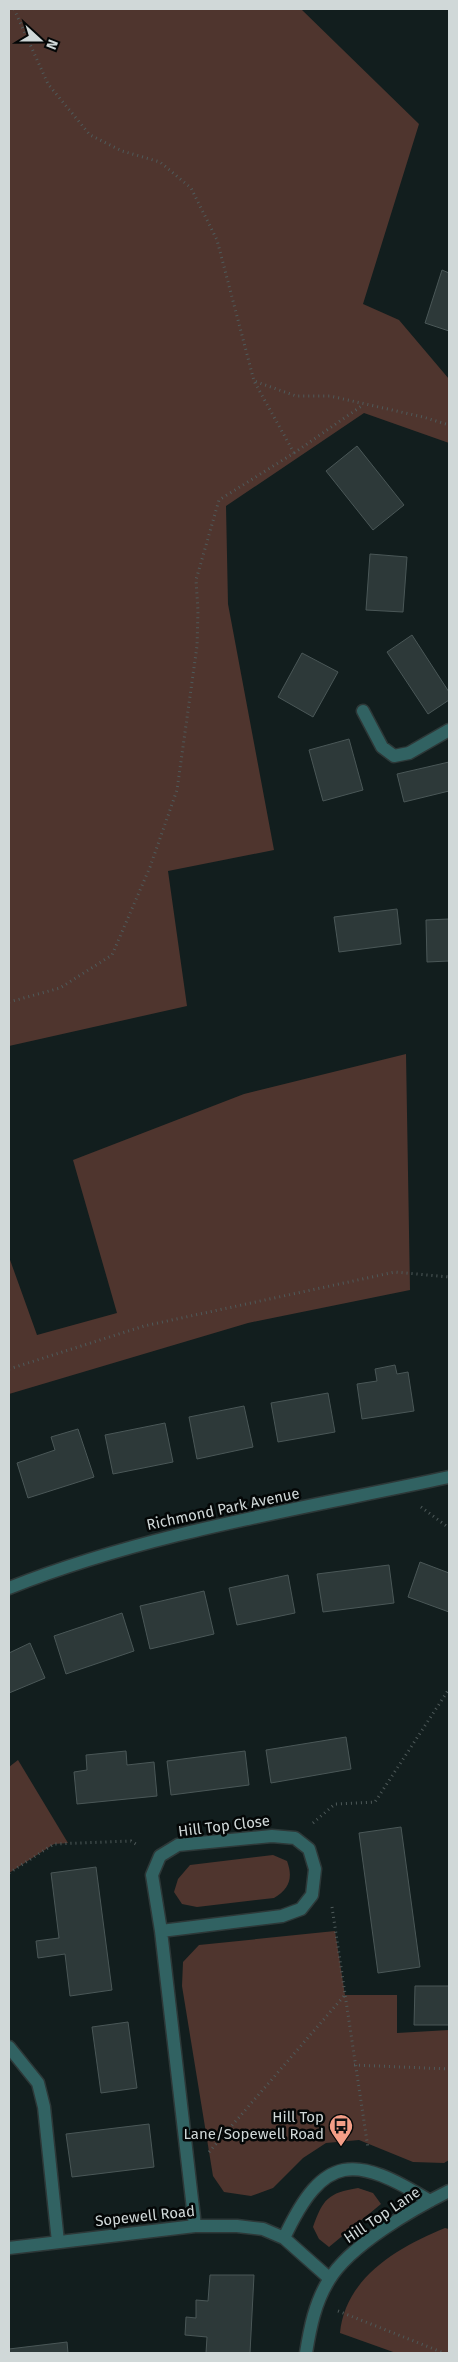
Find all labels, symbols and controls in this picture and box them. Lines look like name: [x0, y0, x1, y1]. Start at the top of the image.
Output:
north arrow: [15, 15, 65, 65]
text: N: [42, 37, 61, 52]
street label: Richmond Park Avenue: [145, 1484, 301, 1534]
street label: Hill Top Close: [177, 1811, 271, 1841]
place label: Hill Top Lane/Sopewell Road: [183, 2108, 324, 2143]
bus stop icon: Hill Top Lane/Sopewell Road: [328, 2113, 354, 2147]
street label: Hill Top Lane: [340, 2183, 424, 2247]
street label: Sopewell Road: [94, 2202, 196, 2230]

